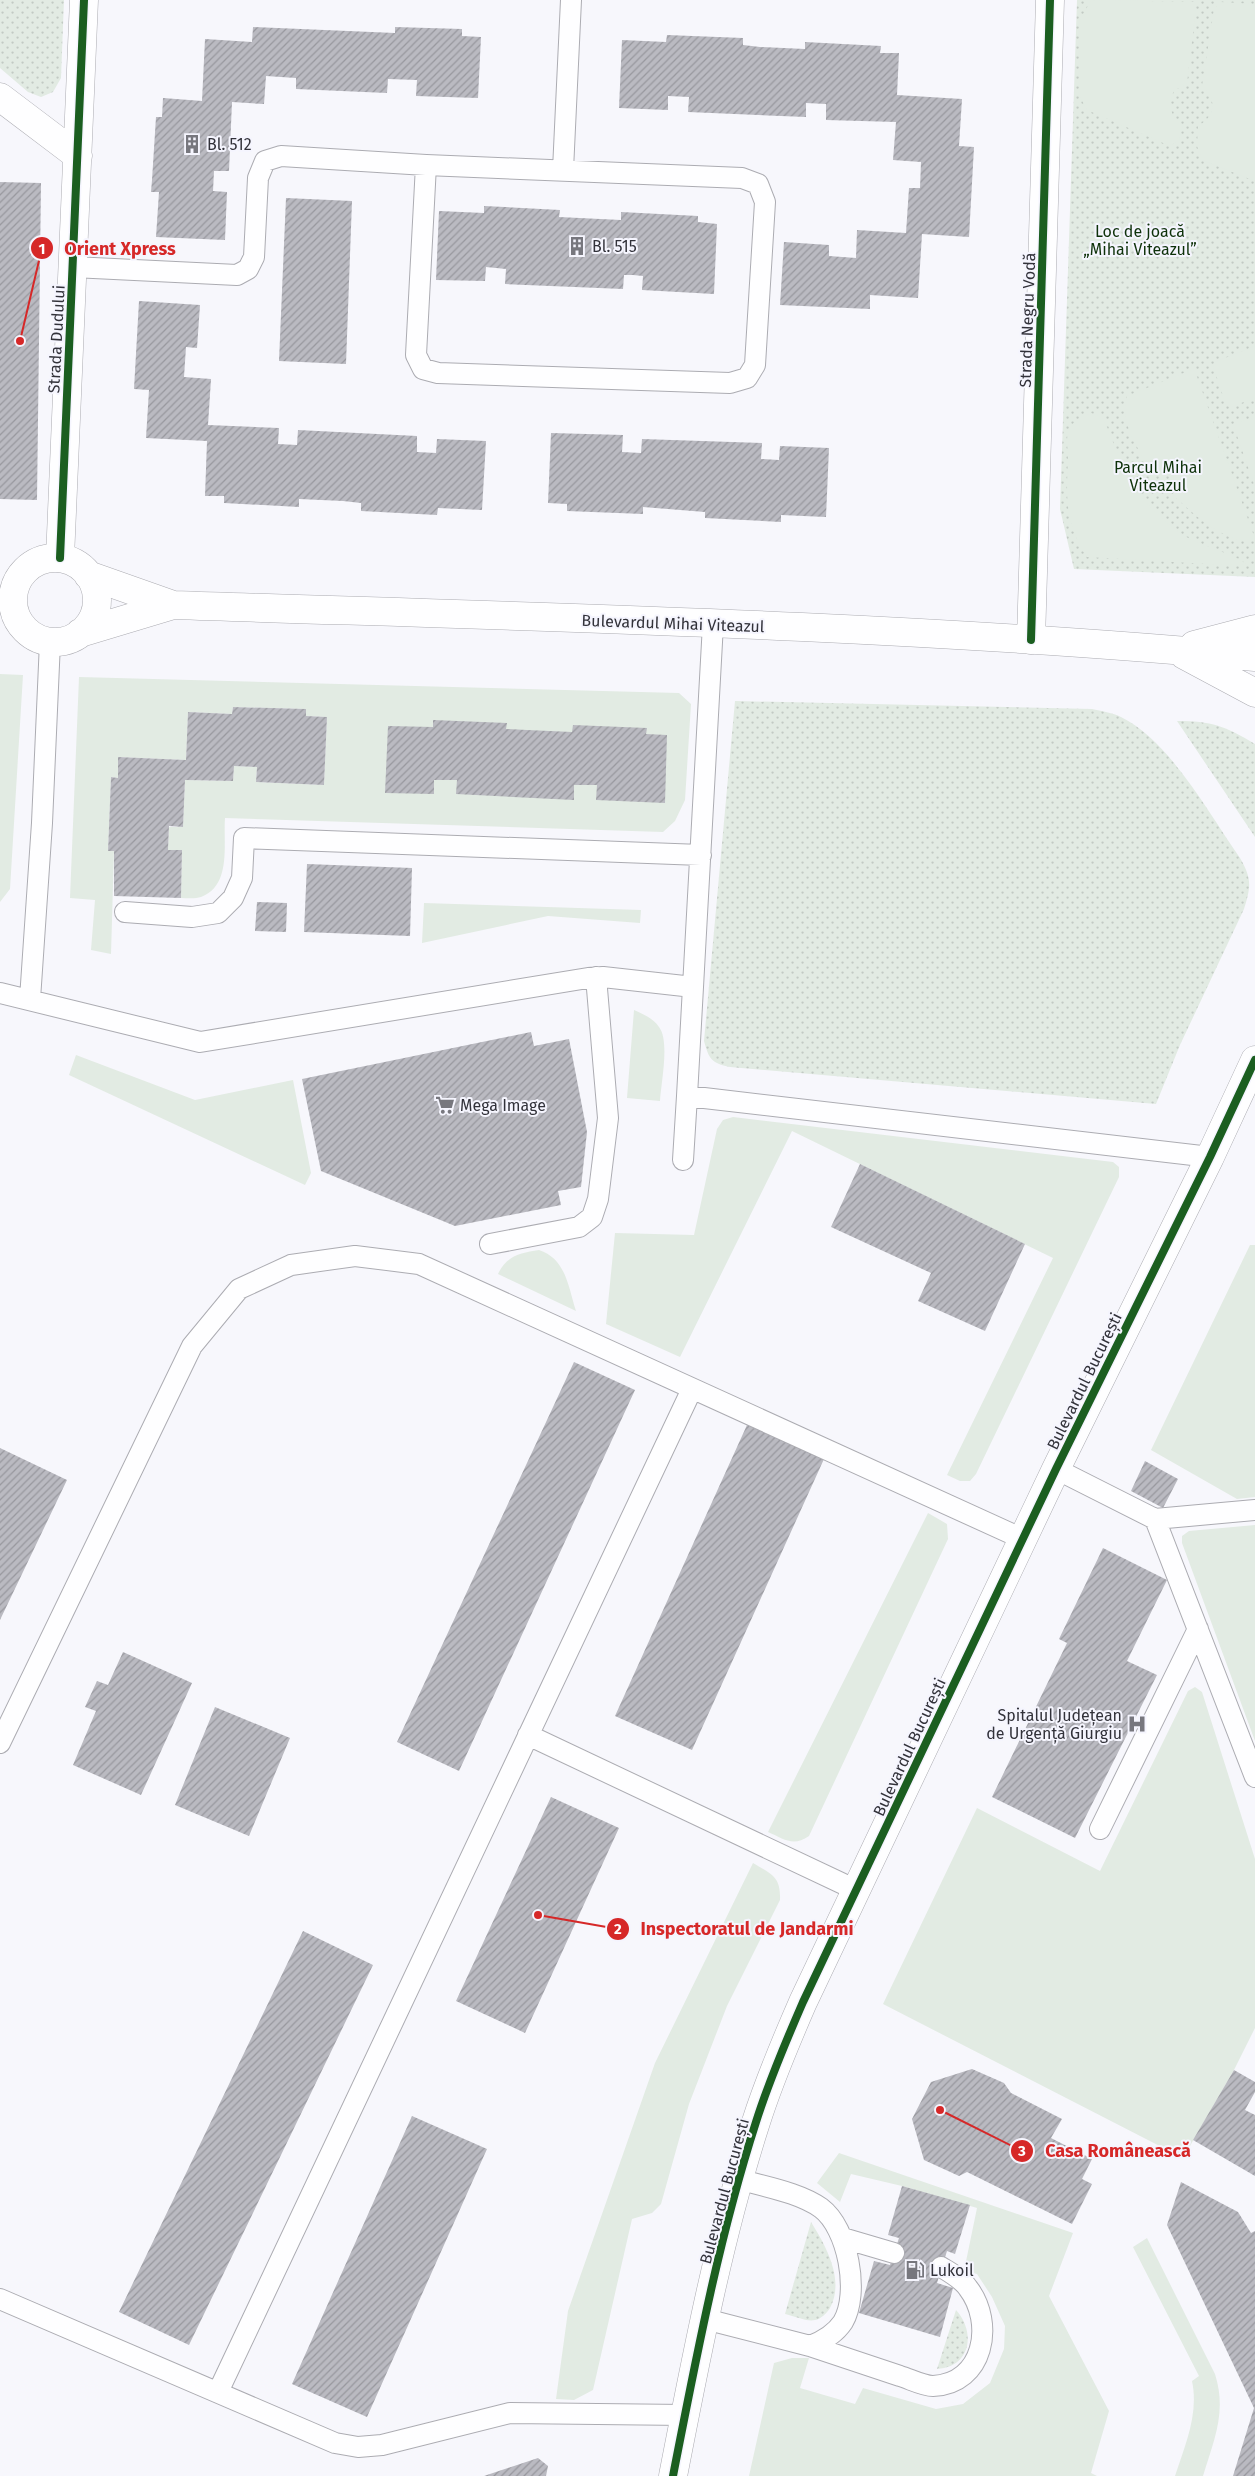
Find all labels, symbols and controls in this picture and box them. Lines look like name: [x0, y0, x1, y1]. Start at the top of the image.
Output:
building icon: Bl. 512: [181, 133, 203, 155]
place label: Bl. 512: [207, 135, 252, 154]
park label: Loc de joacă „Mihai Viteazul”: [1083, 222, 1197, 259]
callout: Orient Xpress: [30, 232, 186, 265]
building icon: Bl. 515: [566, 235, 588, 257]
place label: Bl. 515: [592, 237, 637, 256]
text: Orient Xpress: [64, 238, 176, 260]
text: 1: [39, 240, 45, 258]
street label: Strada Negru Vodă: [1016, 252, 1039, 388]
street label: Strada Dudului: [44, 284, 69, 394]
park label: Parcul Mihai Viteazul: [1114, 458, 1202, 495]
street label: Bulevardul Mihai Viteazul: [581, 611, 765, 636]
supermarket icon: Mega Image: [434, 1094, 456, 1116]
place label: Mega Image: [460, 1096, 546, 1115]
street label: Bulevardul București: [1043, 1310, 1127, 1453]
street label: Bulevardul București: [869, 1675, 951, 1820]
place label: Spitalul Județean de Urgență Giurgiu: [986, 1706, 1122, 1744]
hospital icon: Spitalul Județean de Urgență Giurgiu: [1126, 1713, 1148, 1735]
callout: Inspectoratul de Jandarmi: [605, 1912, 863, 1945]
text: Inspectoratul de Jandarmi: [640, 1918, 854, 1940]
text: 2: [614, 1920, 622, 1938]
street label: Bulevardul București: [696, 2116, 754, 2266]
callout: Casa Românească: [1010, 2134, 1201, 2167]
text: Casa Românească: [1045, 2140, 1191, 2162]
text: 3: [1017, 2142, 1026, 2160]
fuel station icon: Lukoil: [904, 2259, 926, 2281]
place label: Lukoil: [930, 2261, 974, 2280]

